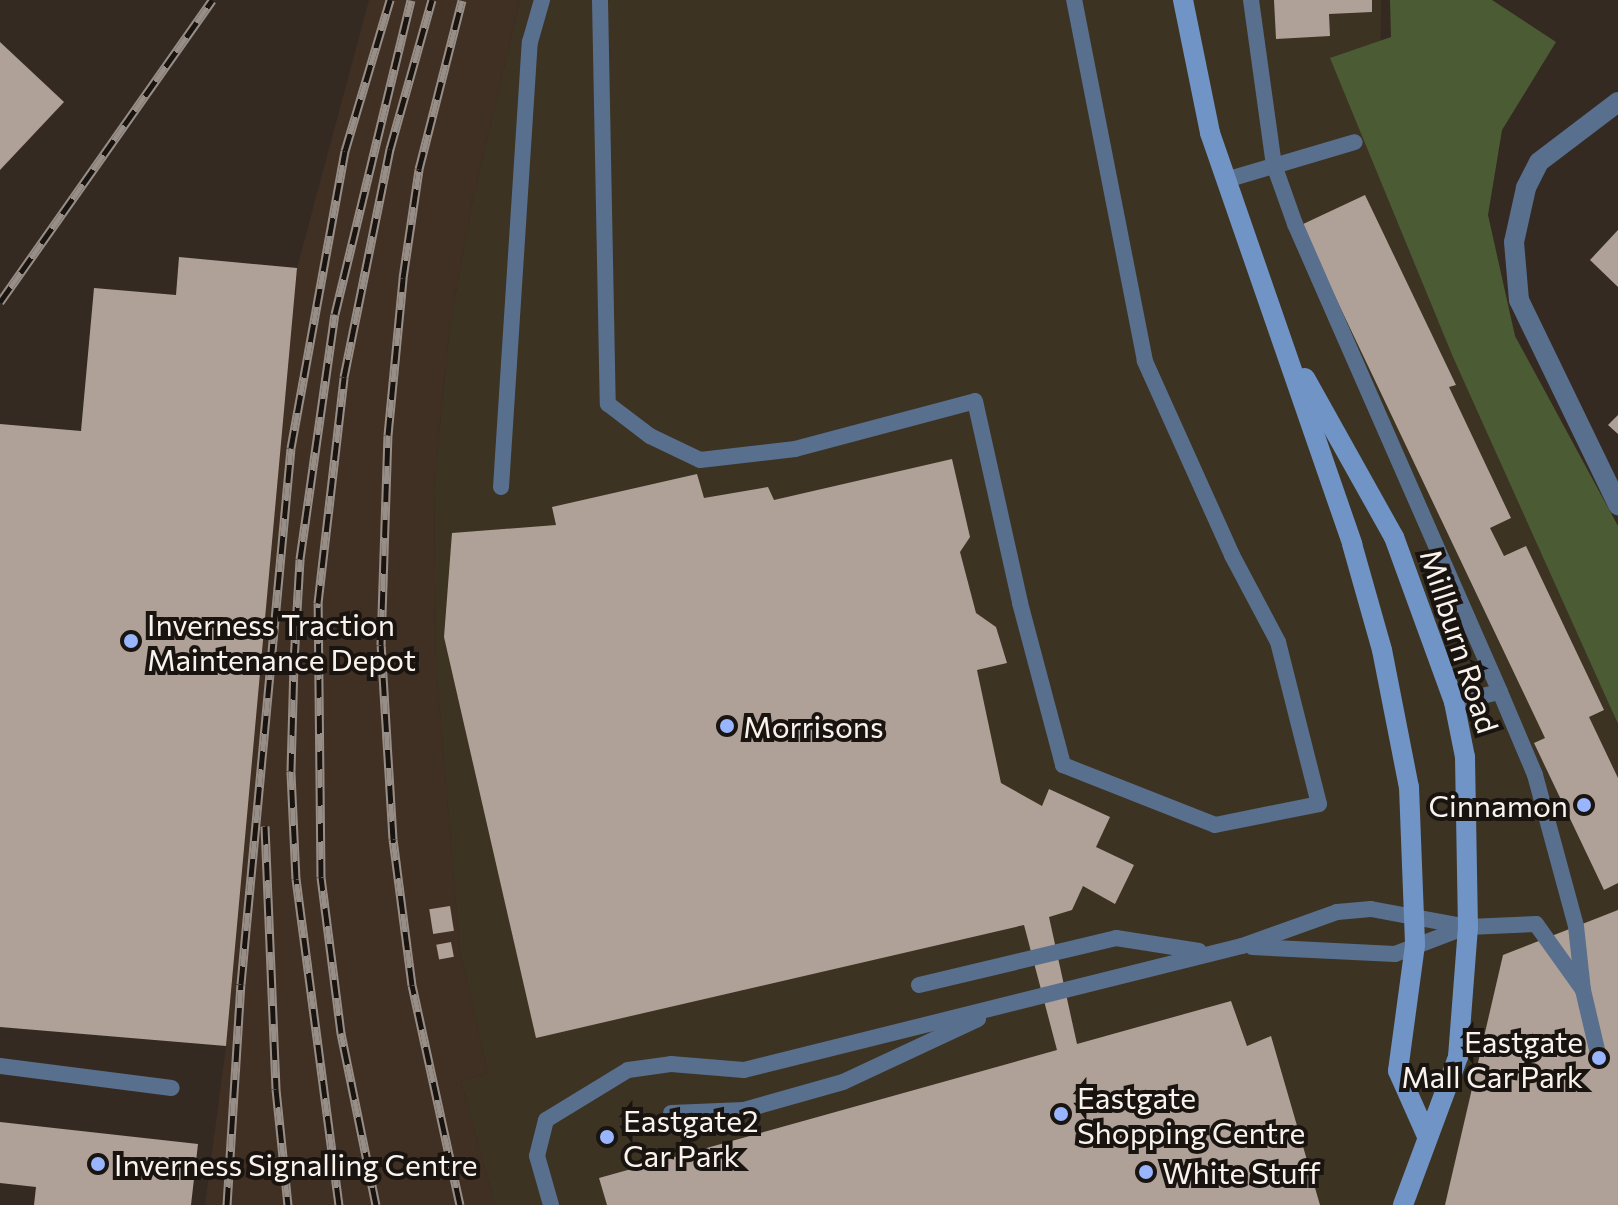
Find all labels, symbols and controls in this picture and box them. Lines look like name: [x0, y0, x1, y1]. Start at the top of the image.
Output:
street label: Millburn Road: [1413, 545, 1507, 737]
place label: Inverness Traction Maintenance Depot: [147, 606, 416, 676]
marker: Inverness Traction Maintenance Depot: [122, 632, 140, 650]
place label: Morrisons: [743, 708, 884, 744]
marker: Morrisons: [718, 717, 736, 735]
place label: Cinnamon: [1428, 787, 1568, 823]
marker: Cinnamon: [1575, 796, 1593, 814]
place label: Eastgate Mall Car Park: [1401, 1023, 1583, 1094]
marker: Eastgate Mall Car Park: [1590, 1049, 1608, 1067]
place label: Eastgate Shopping Centre: [1077, 1079, 1305, 1150]
place label: Eastgate2 Car Park: [623, 1102, 759, 1172]
marker: Eastgate Shopping Centre: [1052, 1105, 1070, 1123]
marker: Eastgate2 Car Park: [598, 1128, 616, 1146]
place label: Inverness Signalling Centre: [114, 1146, 478, 1182]
place label: White Stuff: [1162, 1154, 1321, 1190]
marker: Inverness Signalling Centre: [89, 1155, 107, 1173]
marker: White Stuff: [1137, 1163, 1155, 1181]

